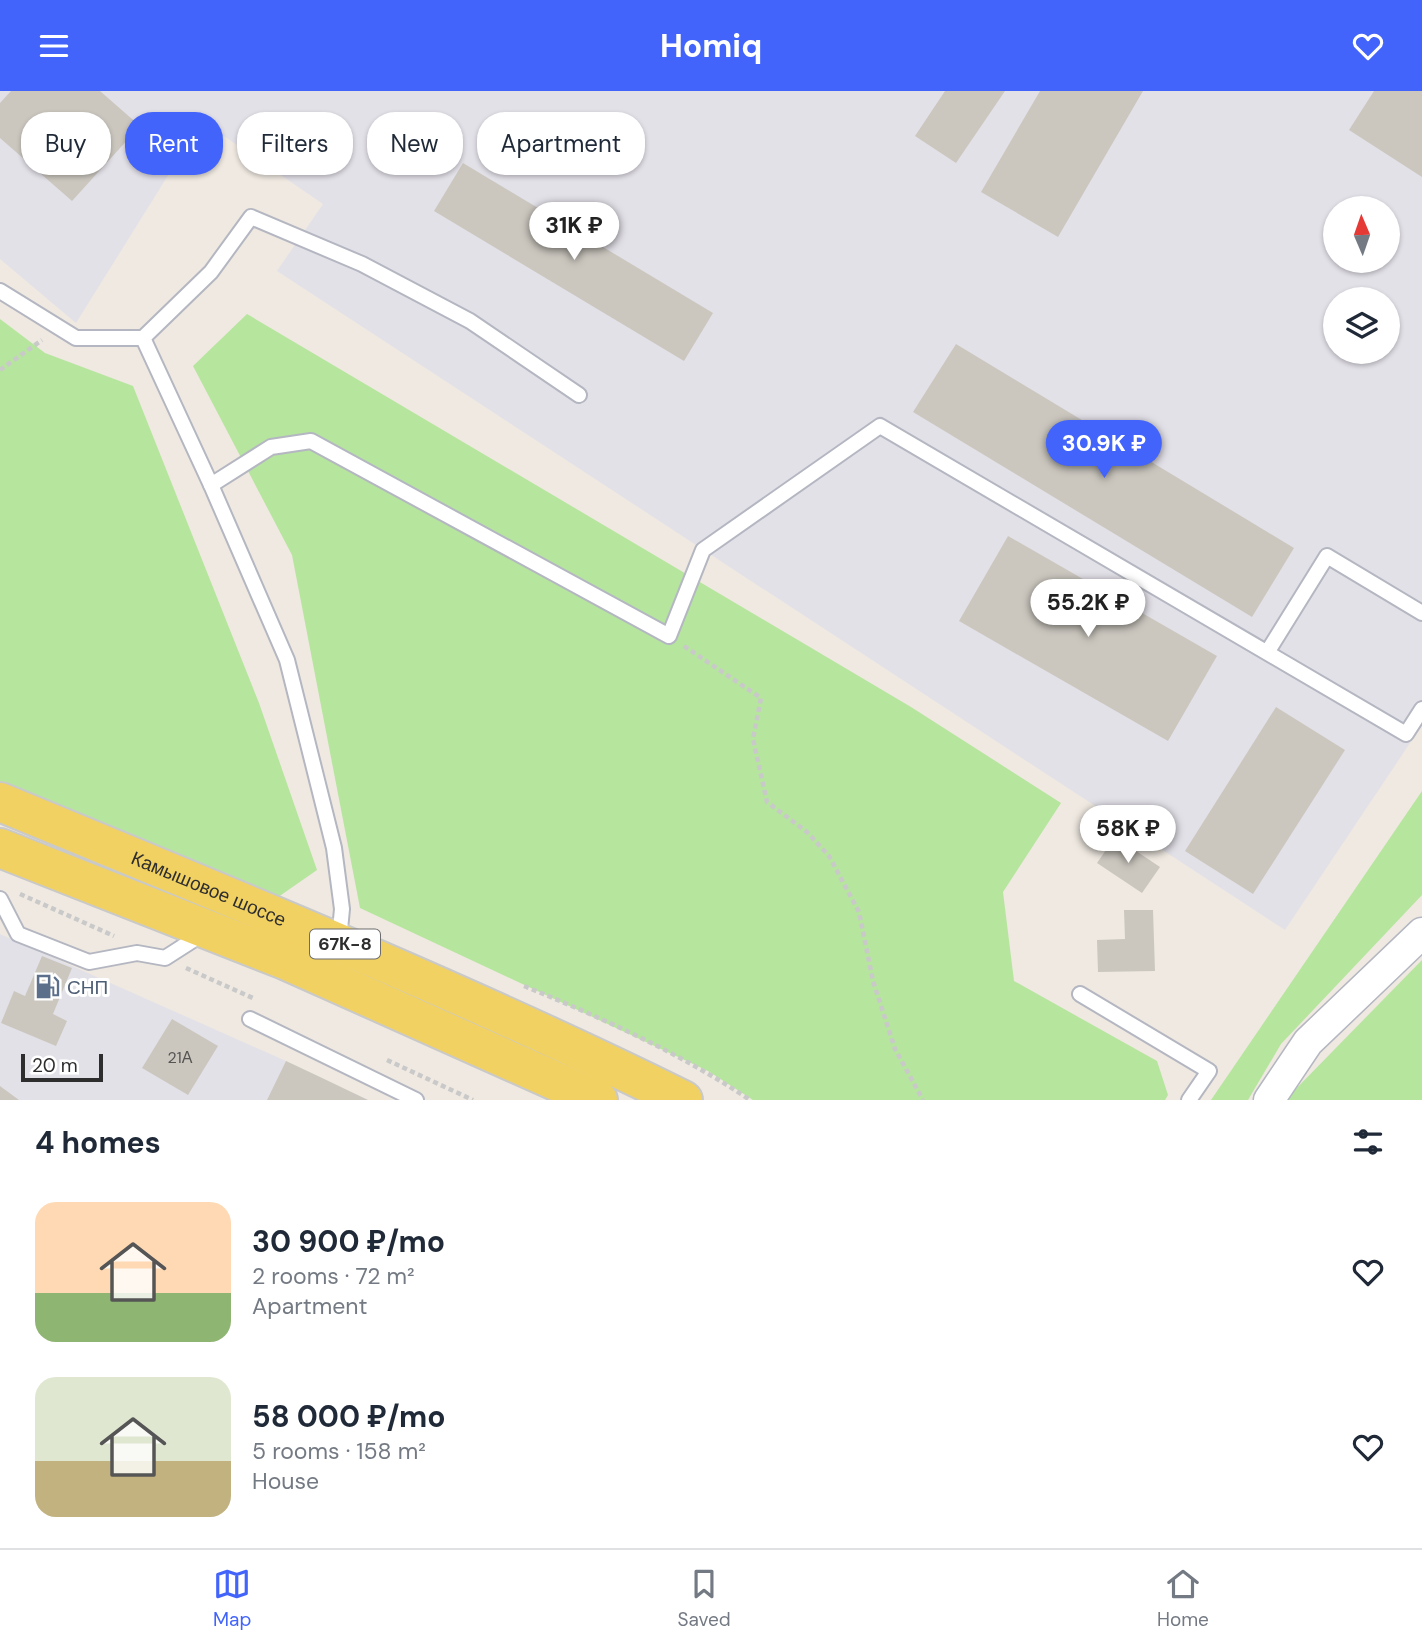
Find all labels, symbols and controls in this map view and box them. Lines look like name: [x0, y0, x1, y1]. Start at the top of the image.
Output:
text: Homiq: [660, 25, 762, 67]
icon: menu: [35, 27, 73, 65]
icon: heart: [1349, 27, 1387, 65]
chip: Buy: [21, 112, 111, 175]
chip: Rent: [125, 112, 223, 175]
chip: Filters: [237, 112, 353, 175]
chip: New: [367, 112, 463, 175]
chip: Apartment: [477, 112, 645, 175]
north arrow: [1323, 196, 1400, 273]
map controls: [1323, 196, 1400, 364]
pin: 31K ₽: [525, 202, 623, 262]
text: 31K ₽: [545, 210, 603, 240]
button: layers: [1323, 287, 1400, 364]
pin: 30.9K ₽: [1039, 421, 1169, 480]
text: 30.9K ₽: [1062, 428, 1146, 458]
pin: 55.2K ₽: [1023, 580, 1153, 639]
text: 55.2K ₽: [1046, 587, 1130, 617]
pin: 58K ₽: [1079, 805, 1177, 865]
text: 58K ₽: [1096, 813, 1160, 843]
street label: Камышовое шоссе: [127, 846, 290, 932]
road number: 67К-8: [310, 929, 380, 959]
fuel station icon: СНП: [33, 973, 61, 1001]
place label: СНП: [67, 975, 108, 1000]
house number: 21А: [168, 1047, 193, 1068]
scale bar: [21, 1051, 103, 1083]
text: 20 m: [32, 1053, 78, 1078]
text: 4 homes: [35, 1123, 161, 1162]
icon: filters: [1349, 1123, 1387, 1161]
text: 30 900 ₽/mo: [252, 1222, 445, 1261]
icon: home: [91, 1230, 175, 1314]
icon: heart: [1349, 1253, 1387, 1291]
text: 2 rooms · 72 m²: [252, 1261, 415, 1291]
text: Apartment: [252, 1291, 367, 1321]
text: 58 000 ₽/mo: [252, 1397, 446, 1436]
icon: home: [91, 1405, 175, 1489]
icon: heart: [1349, 1428, 1387, 1466]
text: 5 rooms · 158 m²: [252, 1436, 426, 1466]
text: House: [252, 1466, 319, 1496]
tab: Map: [213, 1565, 251, 1632]
tab: Saved: [678, 1565, 731, 1632]
tab: Home: [1157, 1565, 1209, 1632]

